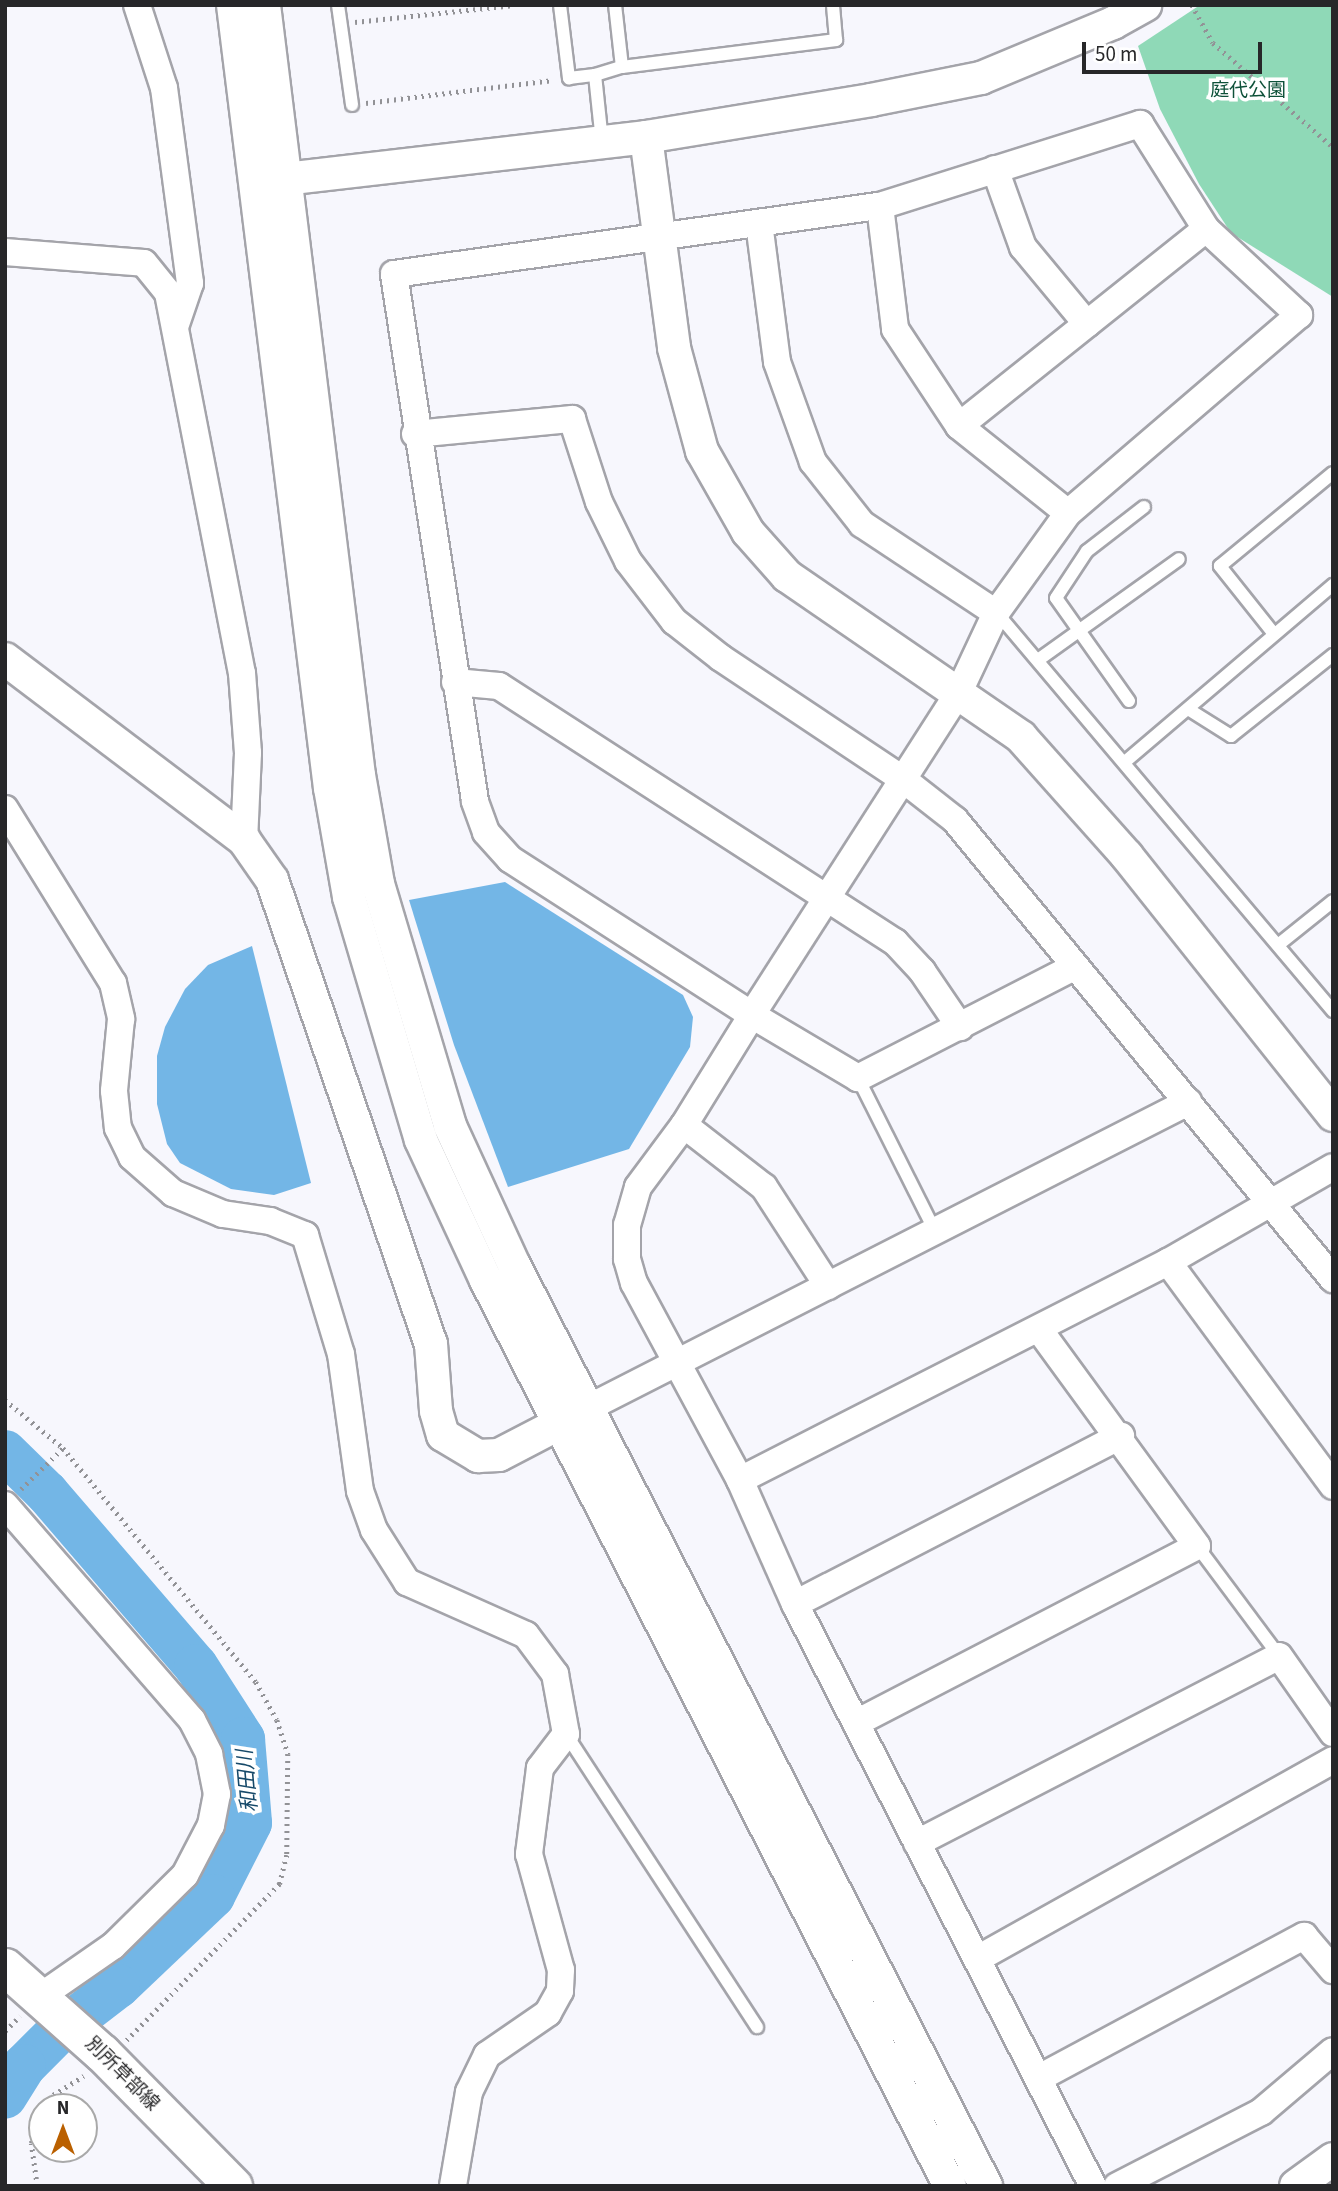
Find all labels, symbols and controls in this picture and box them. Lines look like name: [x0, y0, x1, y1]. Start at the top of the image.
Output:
scale bar: [1086, 28, 1266, 72]
text: 50 m: [1095, 39, 1137, 69]
park label: 庭代公園: [1210, 80, 1286, 102]
water label: 和田川: [232, 1749, 262, 1813]
street label: 別所草部線: [80, 2032, 164, 2116]
north arrow: [28, 2093, 98, 2163]
text: N: [57, 2095, 69, 2122]

